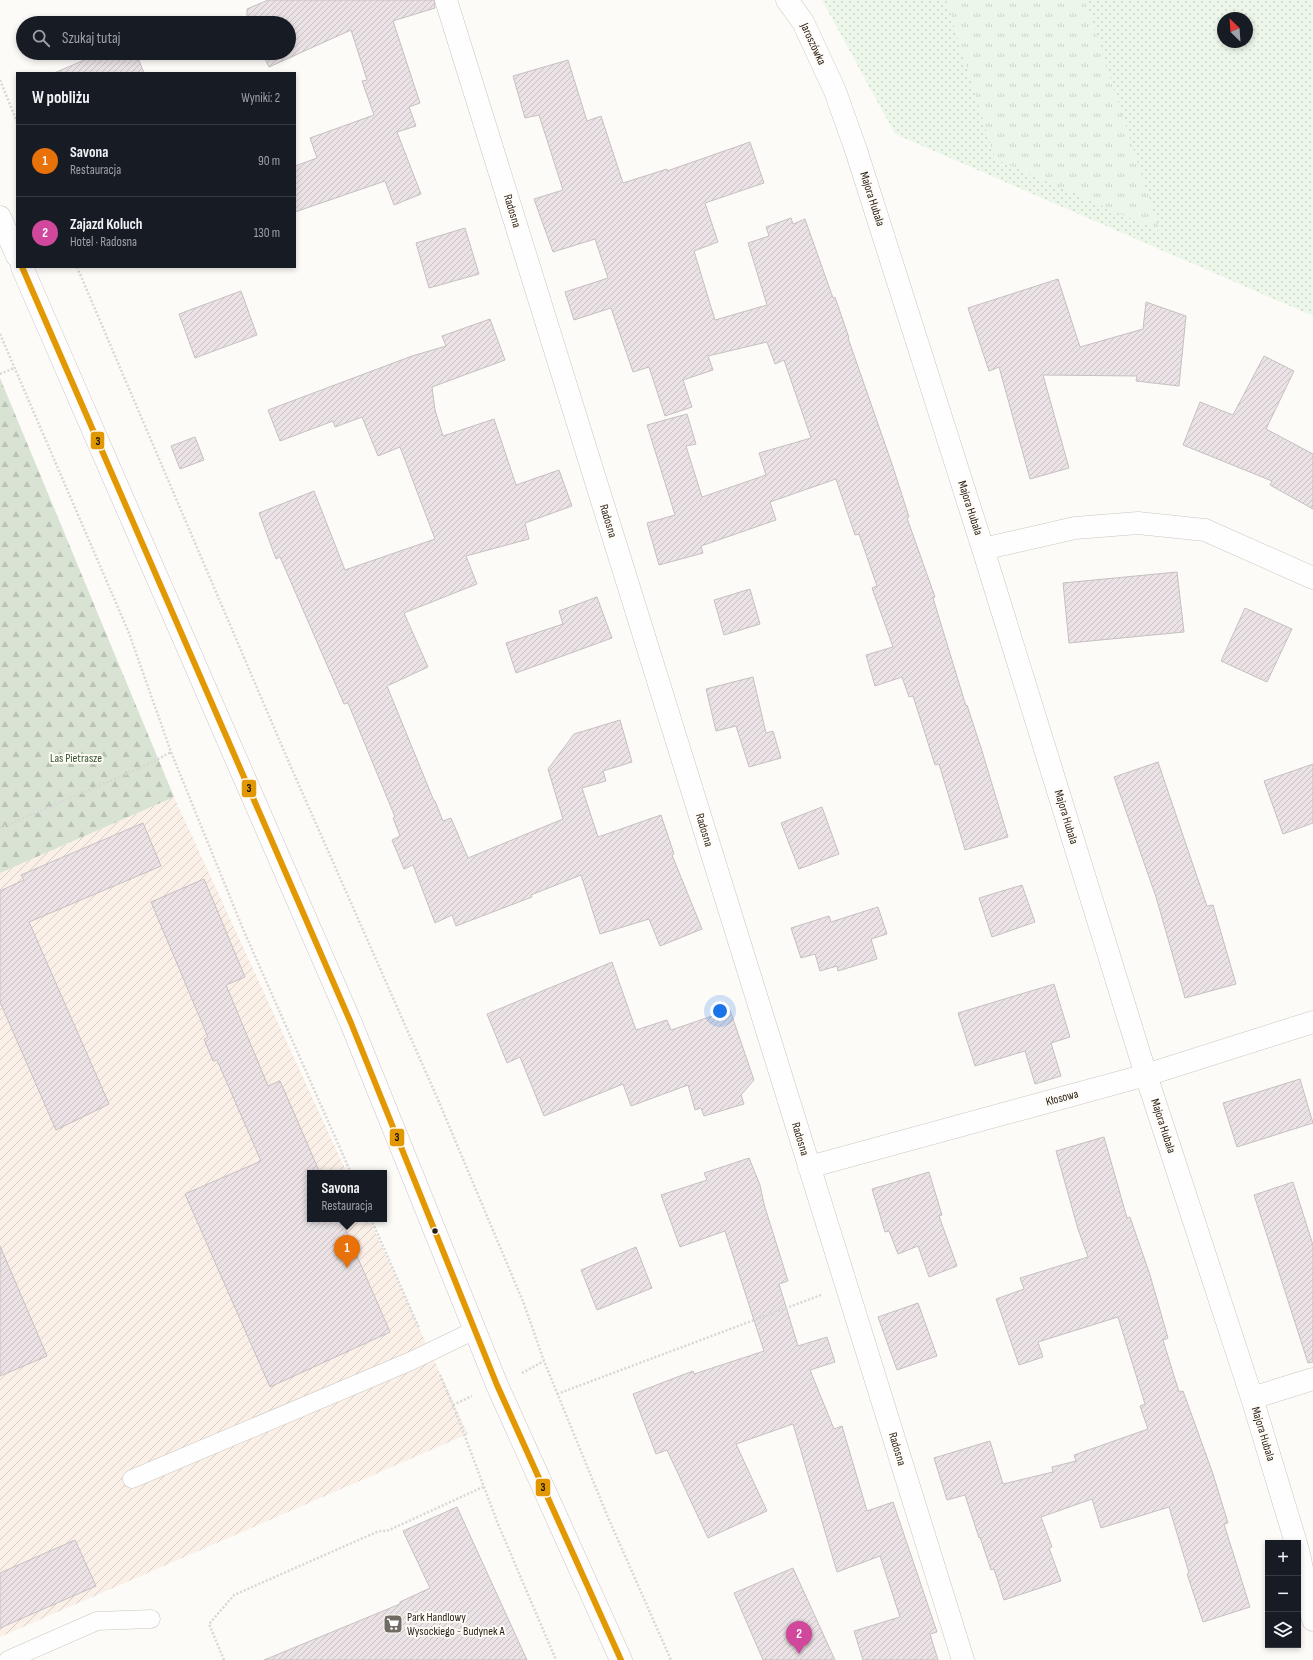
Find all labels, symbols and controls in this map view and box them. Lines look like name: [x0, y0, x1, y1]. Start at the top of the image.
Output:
north arrow: [1217, 12, 1253, 48]
search box: [16, 16, 296, 60]
street label: Jaroszówka: [796, 20, 829, 68]
icon: search: [30, 27, 52, 49]
text: Szukaj tutaj: [62, 29, 120, 48]
text: W pobliżu: [32, 88, 90, 108]
text: Wyniki: 2: [241, 90, 280, 106]
text: Savona: [70, 143, 108, 162]
text: 1: [42, 153, 48, 169]
text: 90 m: [258, 153, 280, 169]
text: Restauracja: [70, 162, 121, 178]
street label: Majora Hubala: [856, 170, 888, 228]
street label: Radosna: [500, 193, 524, 230]
text: Zajazd Koluch: [70, 215, 143, 234]
text: 2: [42, 225, 48, 241]
text: 130 m: [254, 225, 280, 241]
text: Hotel · Radosna: [70, 234, 137, 250]
line badge: 3: [90, 431, 105, 450]
text: 3: [96, 435, 101, 448]
street label: Majora Hubala: [954, 479, 986, 537]
street label: Radosna: [596, 503, 620, 540]
park label: Las Pietrasze: [50, 751, 102, 766]
line badge: 3: [241, 779, 257, 798]
text: 3: [247, 782, 252, 795]
street label: Majora Hubala: [1051, 788, 1081, 846]
street label: Radosna: [692, 812, 716, 849]
your location: [710, 1001, 730, 1021]
street label: Kłosowa: [1044, 1086, 1080, 1110]
street label: Majora Hubala: [1147, 1097, 1179, 1155]
street label: Radosna: [788, 1121, 812, 1158]
line badge: 3: [389, 1128, 405, 1147]
text: 3: [395, 1131, 400, 1144]
popup: [307, 1170, 387, 1222]
text: Savona: [321, 1179, 360, 1198]
text: Restauracja: [321, 1198, 373, 1214]
unlabelled marker: [430, 1226, 440, 1236]
pin: 1: [334, 1235, 360, 1268]
street label: Majora Hubala: [1248, 1405, 1278, 1463]
street label: Radosna: [885, 1431, 909, 1468]
line badge: 3: [535, 1478, 551, 1497]
text: 3: [541, 1481, 546, 1494]
map controls: [1265, 1540, 1301, 1648]
button: +: [1265, 1540, 1301, 1576]
button: −: [1265, 1576, 1301, 1612]
place label: Park Handlowy Wysockiego - Budynek A: [407, 1610, 505, 1639]
button: layers: [1265, 1612, 1301, 1648]
supermarket icon: Park Handlowy Wysockiego - Budynek A: [382, 1613, 404, 1635]
pin: 2: [786, 1621, 812, 1654]

